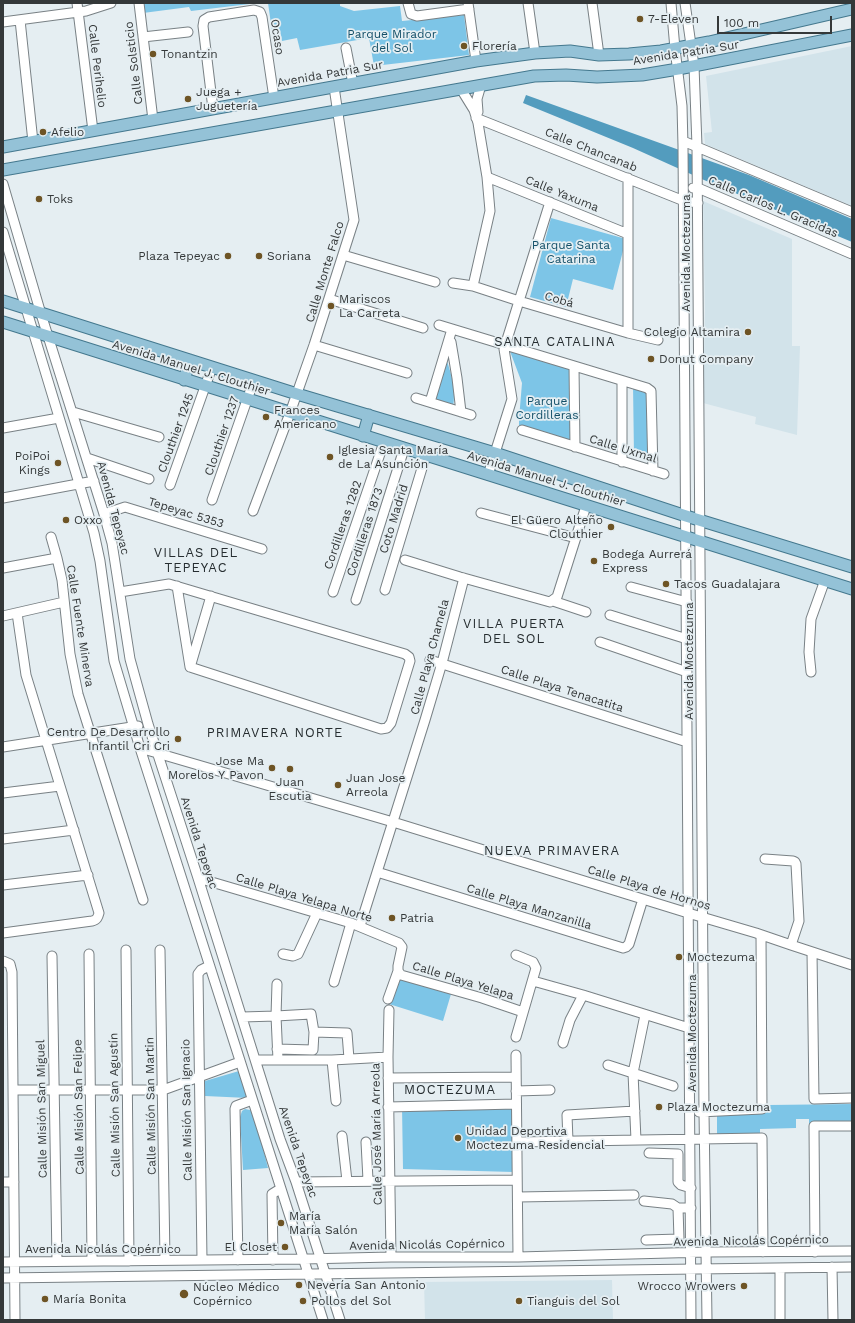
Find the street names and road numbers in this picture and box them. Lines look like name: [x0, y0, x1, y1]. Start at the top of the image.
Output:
street label: Ocaso: [267, 18, 287, 56]
street label: Calle Solsticio: [122, 21, 146, 105]
street label: Calle Perihelio: [85, 23, 109, 109]
street label: Avenida Patria Sur: [632, 37, 740, 69]
street label: Avenida Patria Sur: [276, 58, 384, 90]
street label: Calle Chancanab: [543, 125, 639, 175]
street label: Calle Yaxuma: [523, 173, 601, 215]
street label: Calle Carlos L. Gracidas: [706, 173, 840, 241]
street label: Avenida Moctezuma: [679, 194, 693, 312]
street label: Calle Monte Falco: [303, 220, 347, 324]
street label: Cobá: [543, 289, 575, 311]
street label: Avenida Manuel J. Clouthier: [110, 337, 272, 399]
street label: Clouthier 1245: [155, 391, 197, 475]
street label: Clouthier 1237: [202, 394, 242, 478]
street label: Calle Uxmal: [587, 432, 659, 466]
street label: Avenida Manuel J. Clouthier: [465, 448, 627, 510]
street label: Avenida Tepeyac: [94, 460, 132, 556]
street label: Cordilleras 1282: [321, 479, 365, 571]
street label: Coto Madrid: [377, 483, 411, 555]
street label: Cordilleras 1873: [344, 486, 386, 578]
street label: Tepeyac 5353: [146, 495, 226, 531]
street label: Calle Fuente Minerva: [63, 564, 97, 688]
street label: Calle Playa Chamela: [408, 598, 452, 716]
street label: Avenida Moctezuma: [682, 602, 696, 720]
street label: Calle Playa Tenacatita: [499, 662, 625, 716]
street label: Avenida Tepeyac: [177, 795, 221, 891]
street label: Calle Playa de Hornos: [586, 862, 712, 914]
street label: Calle Playa Yelapa Norte: [234, 870, 374, 926]
street label: Calle Playa Manzanilla: [465, 881, 593, 933]
street label: Calle Playa Yelapa: [410, 959, 516, 1003]
street label: Avenida Moctezuma: [685, 974, 699, 1092]
street label: Calle Misión San Agustín: [107, 1033, 123, 1177]
street label: Calle Misión San Martin: [143, 1037, 159, 1175]
street label: Calle Misión San Felipe: [71, 1039, 87, 1175]
street label: Calle Misión San Ignacio: [179, 1039, 195, 1181]
street label: Calle Misión San Miguel: [34, 1040, 50, 1178]
street label: Calle José María Arreola: [369, 1063, 385, 1205]
street label: Avenida Tepeyac: [276, 1104, 320, 1200]
street label: Avenida Nicolás Copérnico: [673, 1232, 829, 1250]
street label: Avenida Nicolás Copérnico: [349, 1236, 505, 1254]
street label: Avenida Nicolás Copérnico: [25, 1242, 181, 1256]

